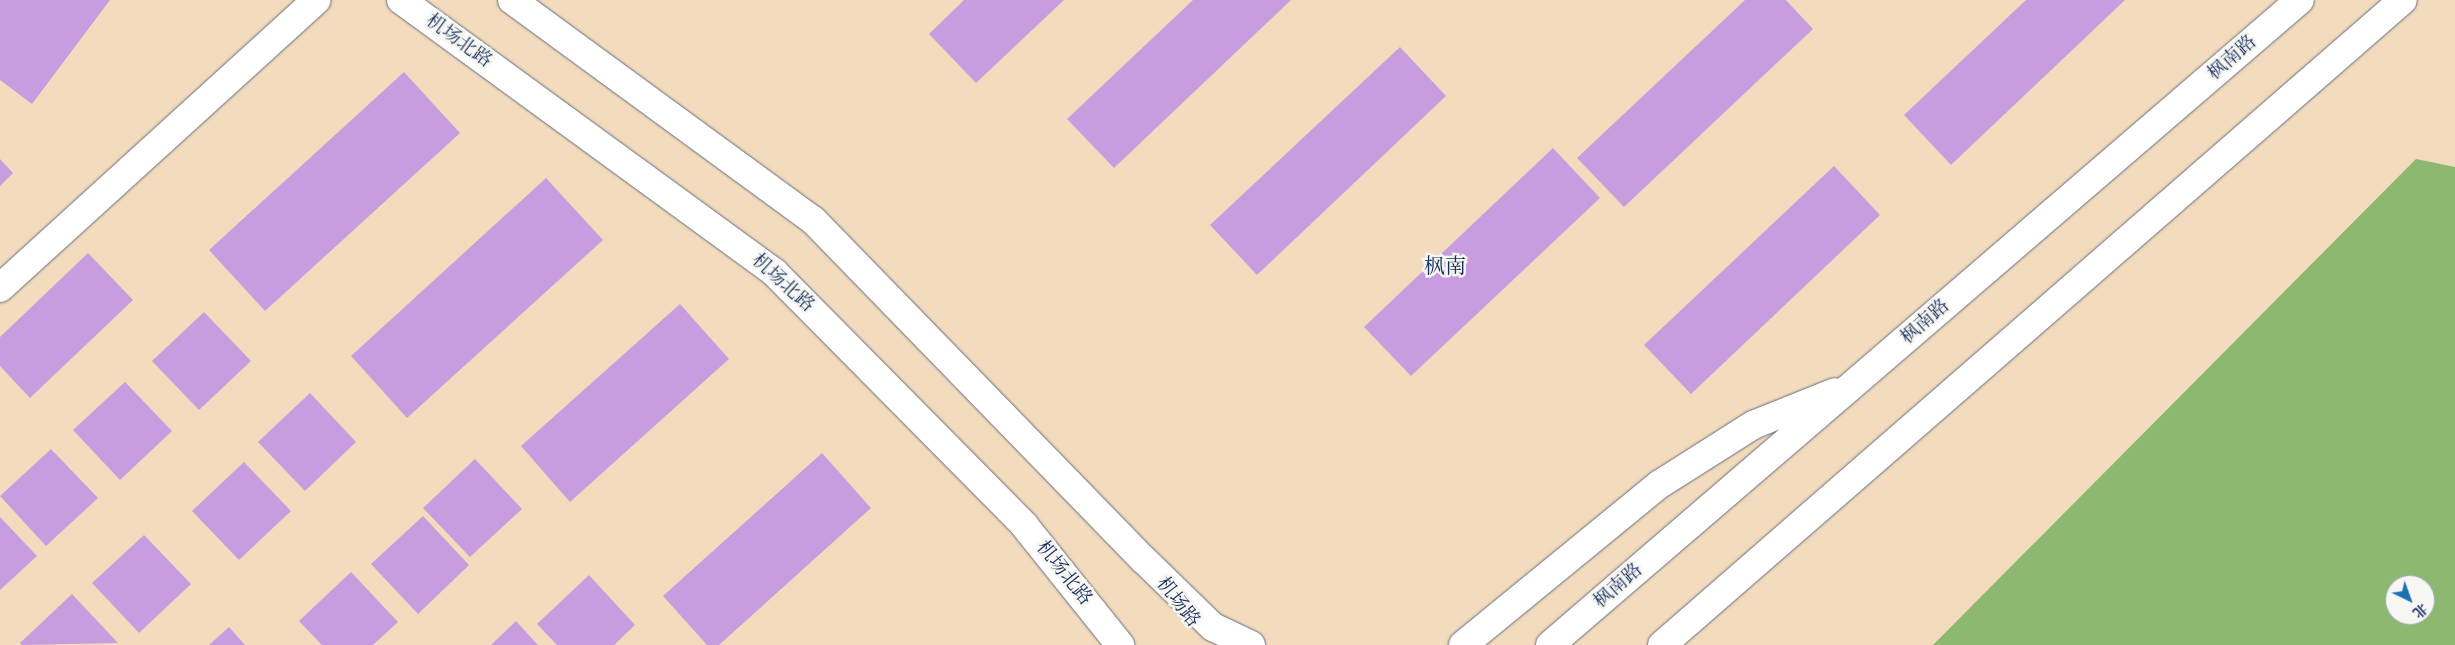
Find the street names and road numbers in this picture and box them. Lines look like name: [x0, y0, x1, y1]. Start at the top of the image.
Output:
street label: 机场北路: [421, 10, 495, 74]
street label: 枫南路: [2204, 32, 2262, 86]
street label: 机场北路: [746, 250, 818, 318]
street label: 枫南路: [1897, 296, 1955, 350]
street label: 机场北路: [1030, 537, 1096, 611]
street label: 枫南路: [1590, 560, 1648, 614]
street label: 机场路: [1150, 574, 1204, 632]

